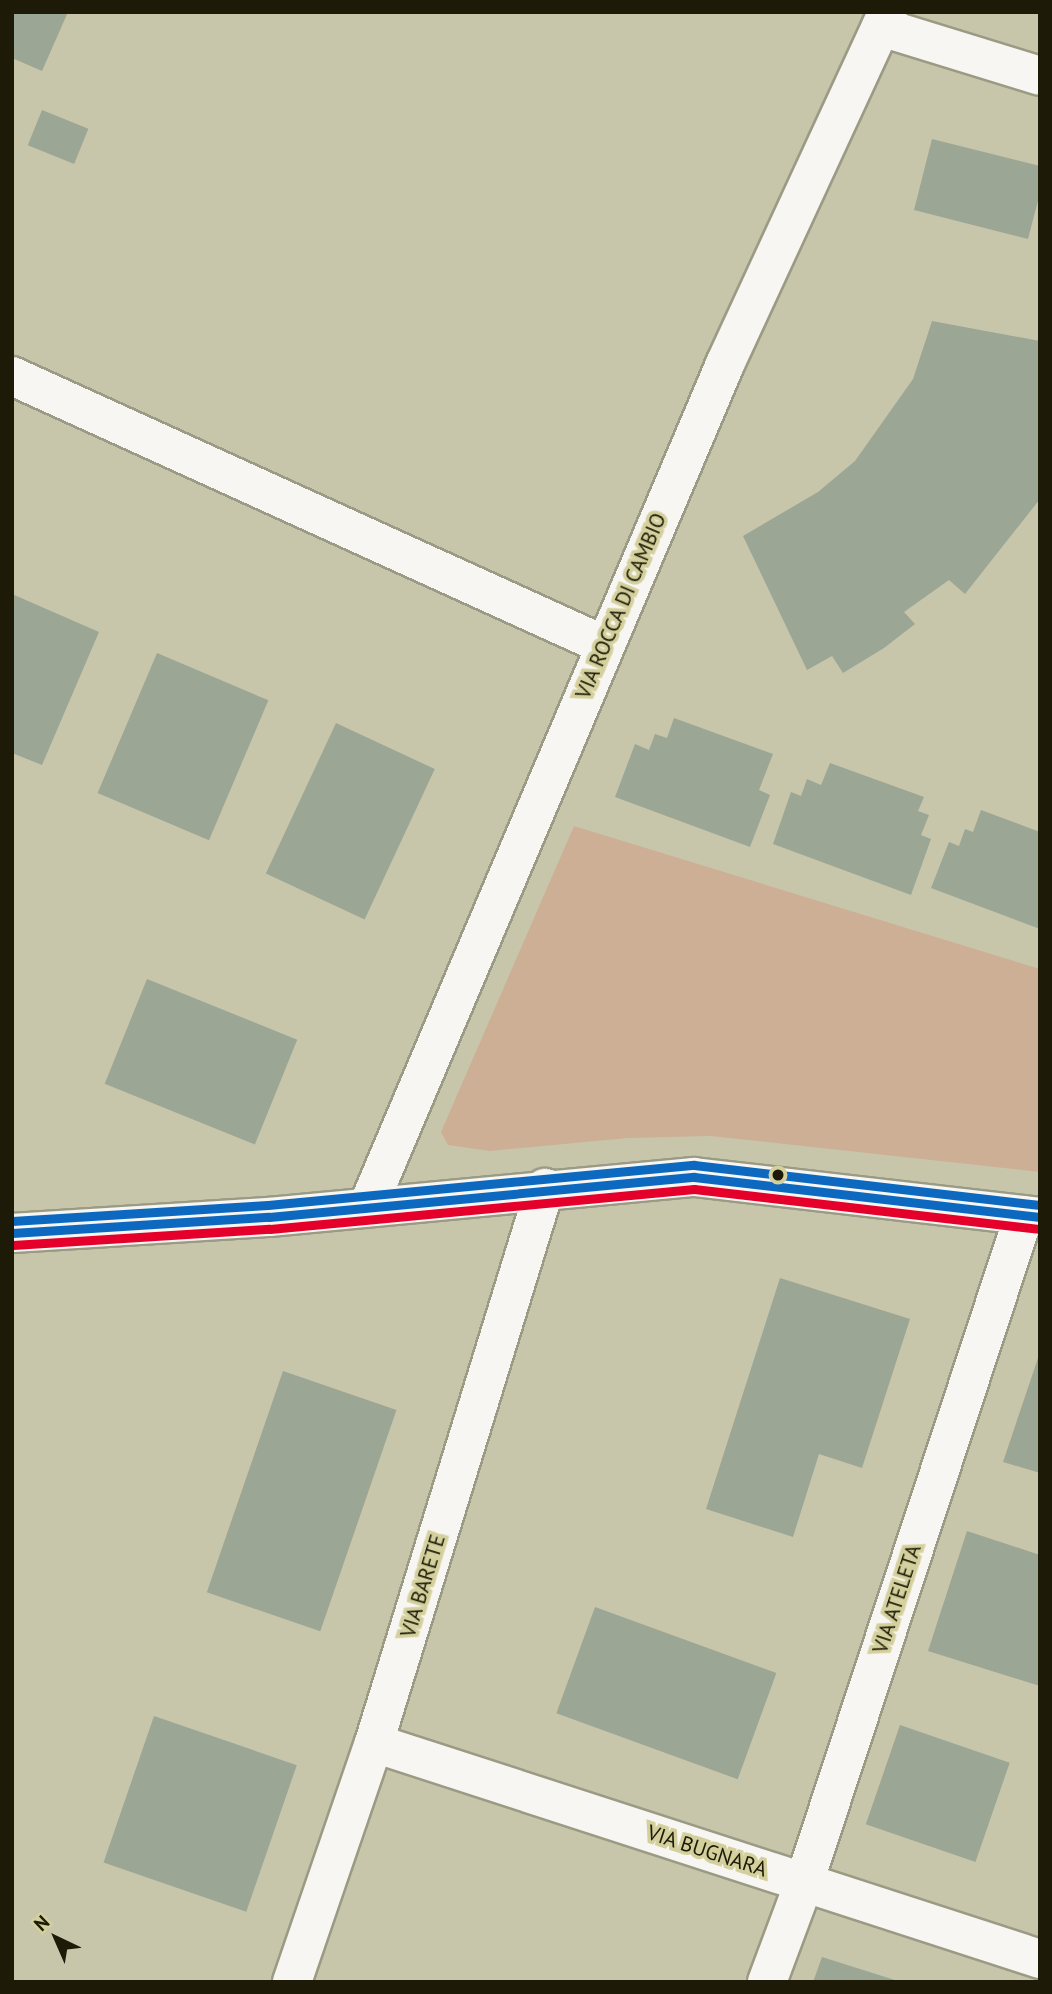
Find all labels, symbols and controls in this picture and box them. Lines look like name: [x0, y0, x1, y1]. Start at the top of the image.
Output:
street label: VIA ROCCA DI CAMBIO: [570, 509, 672, 703]
unlabelled marker: [771, 1168, 785, 1182]
street label: VIA BARETE: [395, 1531, 451, 1641]
street label: VIA ATELETA: [867, 1541, 927, 1657]
street label: VIA BUGNARA: [643, 1820, 771, 1882]
north arrow: [21, 1903, 91, 1973]
text: N: [29, 1910, 54, 1936]

